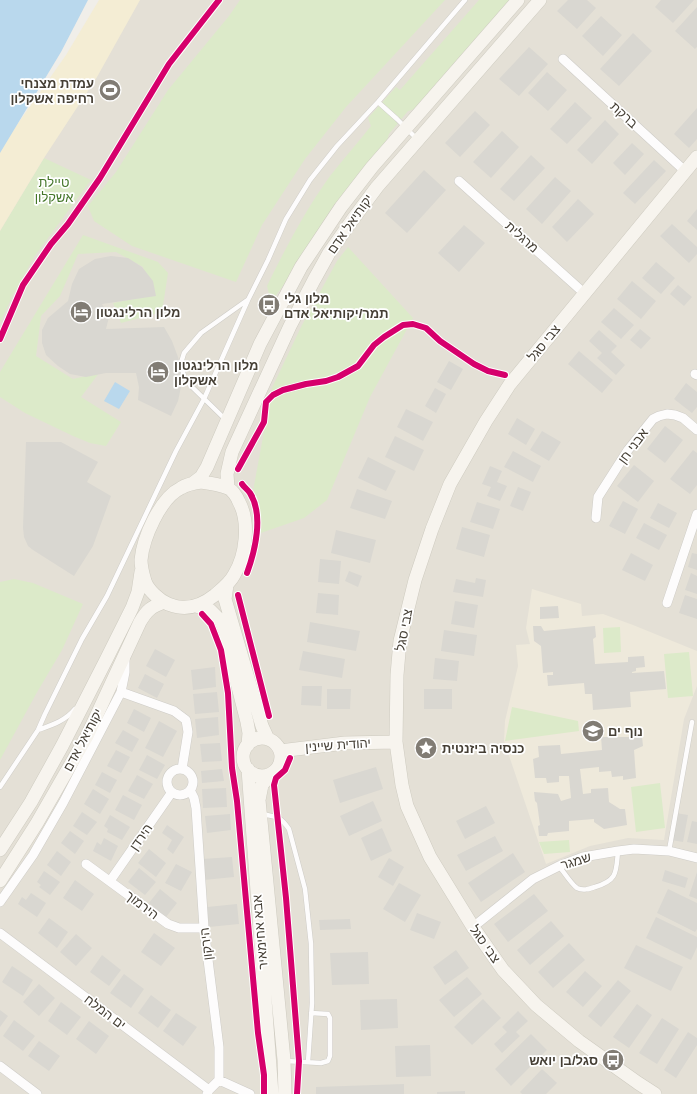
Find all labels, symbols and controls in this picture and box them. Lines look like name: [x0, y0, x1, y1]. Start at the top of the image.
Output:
place label: עמדת מצנחי רחיפה אשקלון: [10, 76, 94, 106]
sports icon: עמדת מצנחי רחיפה אשקלון: [97, 77, 123, 103]
street label: ברקת: [607, 99, 641, 131]
park label: טיילת אשקלון: [35, 175, 73, 205]
street label: יקותיאל אדם: [324, 191, 376, 257]
street label: מרגלית: [502, 218, 542, 256]
place label: מלון גלי תמר/יקותיאל אדם: [284, 291, 389, 321]
bus stop icon: מלון גלי תמר/יקותיאל אדם: [256, 292, 282, 318]
hotel icon: מלון הרלינגטון: [68, 299, 94, 325]
place label: מלון הרלינגטון: [96, 305, 180, 320]
street label: צבי סגל: [525, 322, 563, 364]
place label: מלון הרלינגטון אשקלון: [174, 358, 258, 388]
hotel icon: מלון הרלינגטון אשקלון: [145, 359, 171, 385]
street label: אבני חן: [615, 426, 651, 466]
street label: צבי סגל: [393, 608, 415, 652]
street label: יקותיאל אדם: [60, 706, 106, 774]
school or university icon: נוף ים: [580, 718, 606, 744]
place label: נוף ים: [608, 724, 643, 739]
street label: יהודית שיינין: [305, 735, 371, 755]
place icon: כנסיה ביזנטית: [413, 735, 439, 761]
place label: כנסיה ביזנטית: [442, 741, 524, 756]
street label: הירדן: [126, 821, 156, 853]
street label: שמגר: [559, 849, 593, 873]
street label: הירמוך: [123, 888, 161, 922]
street label: אבא אחימאיר: [249, 894, 271, 970]
street label: צבי סגל: [467, 922, 503, 966]
street label: הירקון: [197, 927, 215, 961]
street label: ים המלח: [81, 992, 129, 1032]
bus stop icon: סגל/בן יואש: [600, 1047, 626, 1073]
place label: סגל/בן יואש: [529, 1053, 598, 1068]

